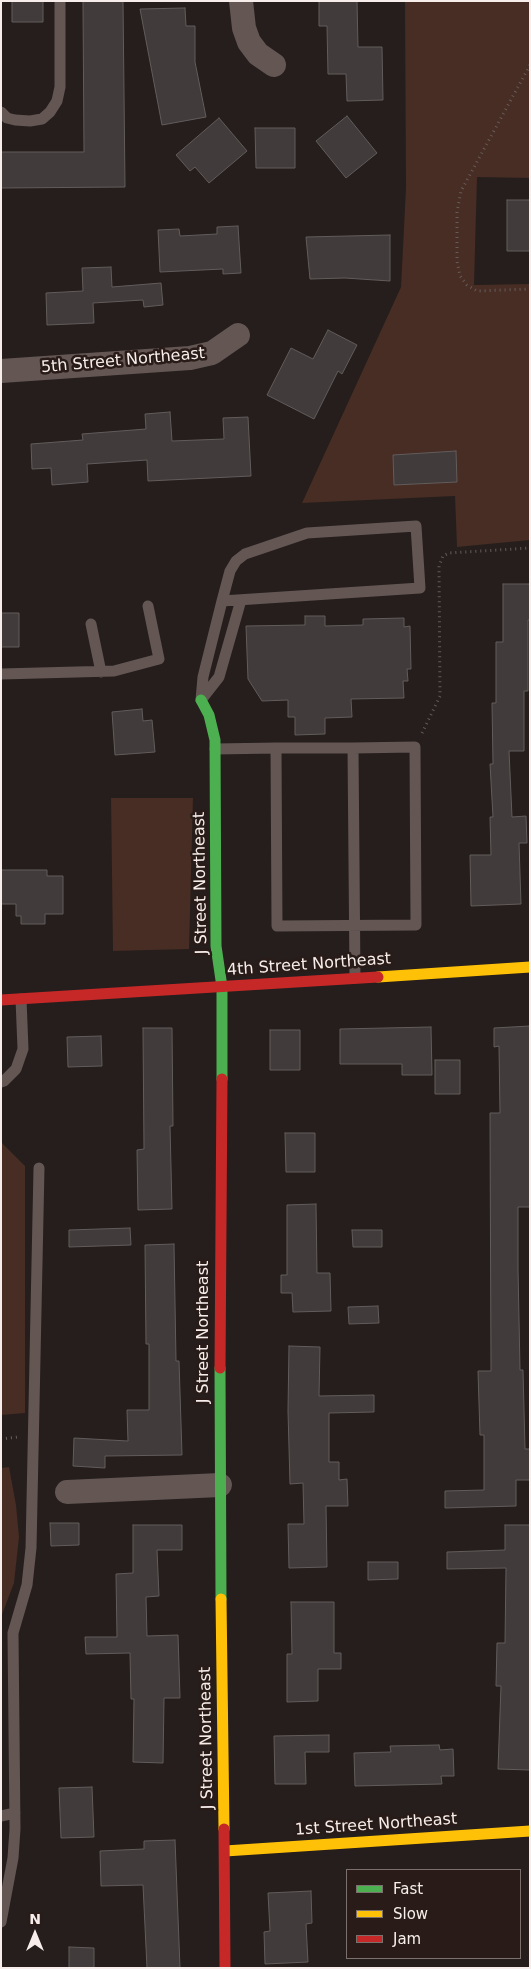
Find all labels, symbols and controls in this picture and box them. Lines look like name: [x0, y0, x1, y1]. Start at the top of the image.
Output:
street label: 5th Street Northeast: [40, 344, 206, 378]
street label: J Street Northeast: [190, 812, 212, 954]
street label: 4th Street Northeast: [226, 950, 392, 980]
street label: J Street Northeast: [194, 1261, 214, 1403]
street label: J Street Northeast: [196, 1667, 218, 1809]
street label: 1st Street Northeast: [294, 1810, 458, 1840]
legend: [346, 1869, 521, 1959]
text: Fast: [393, 1880, 423, 1898]
text: Slow: [393, 1905, 428, 1923]
north arrow: [10, 1909, 60, 1959]
text: N: [29, 1911, 41, 1927]
text: Jam: [393, 1930, 421, 1948]

